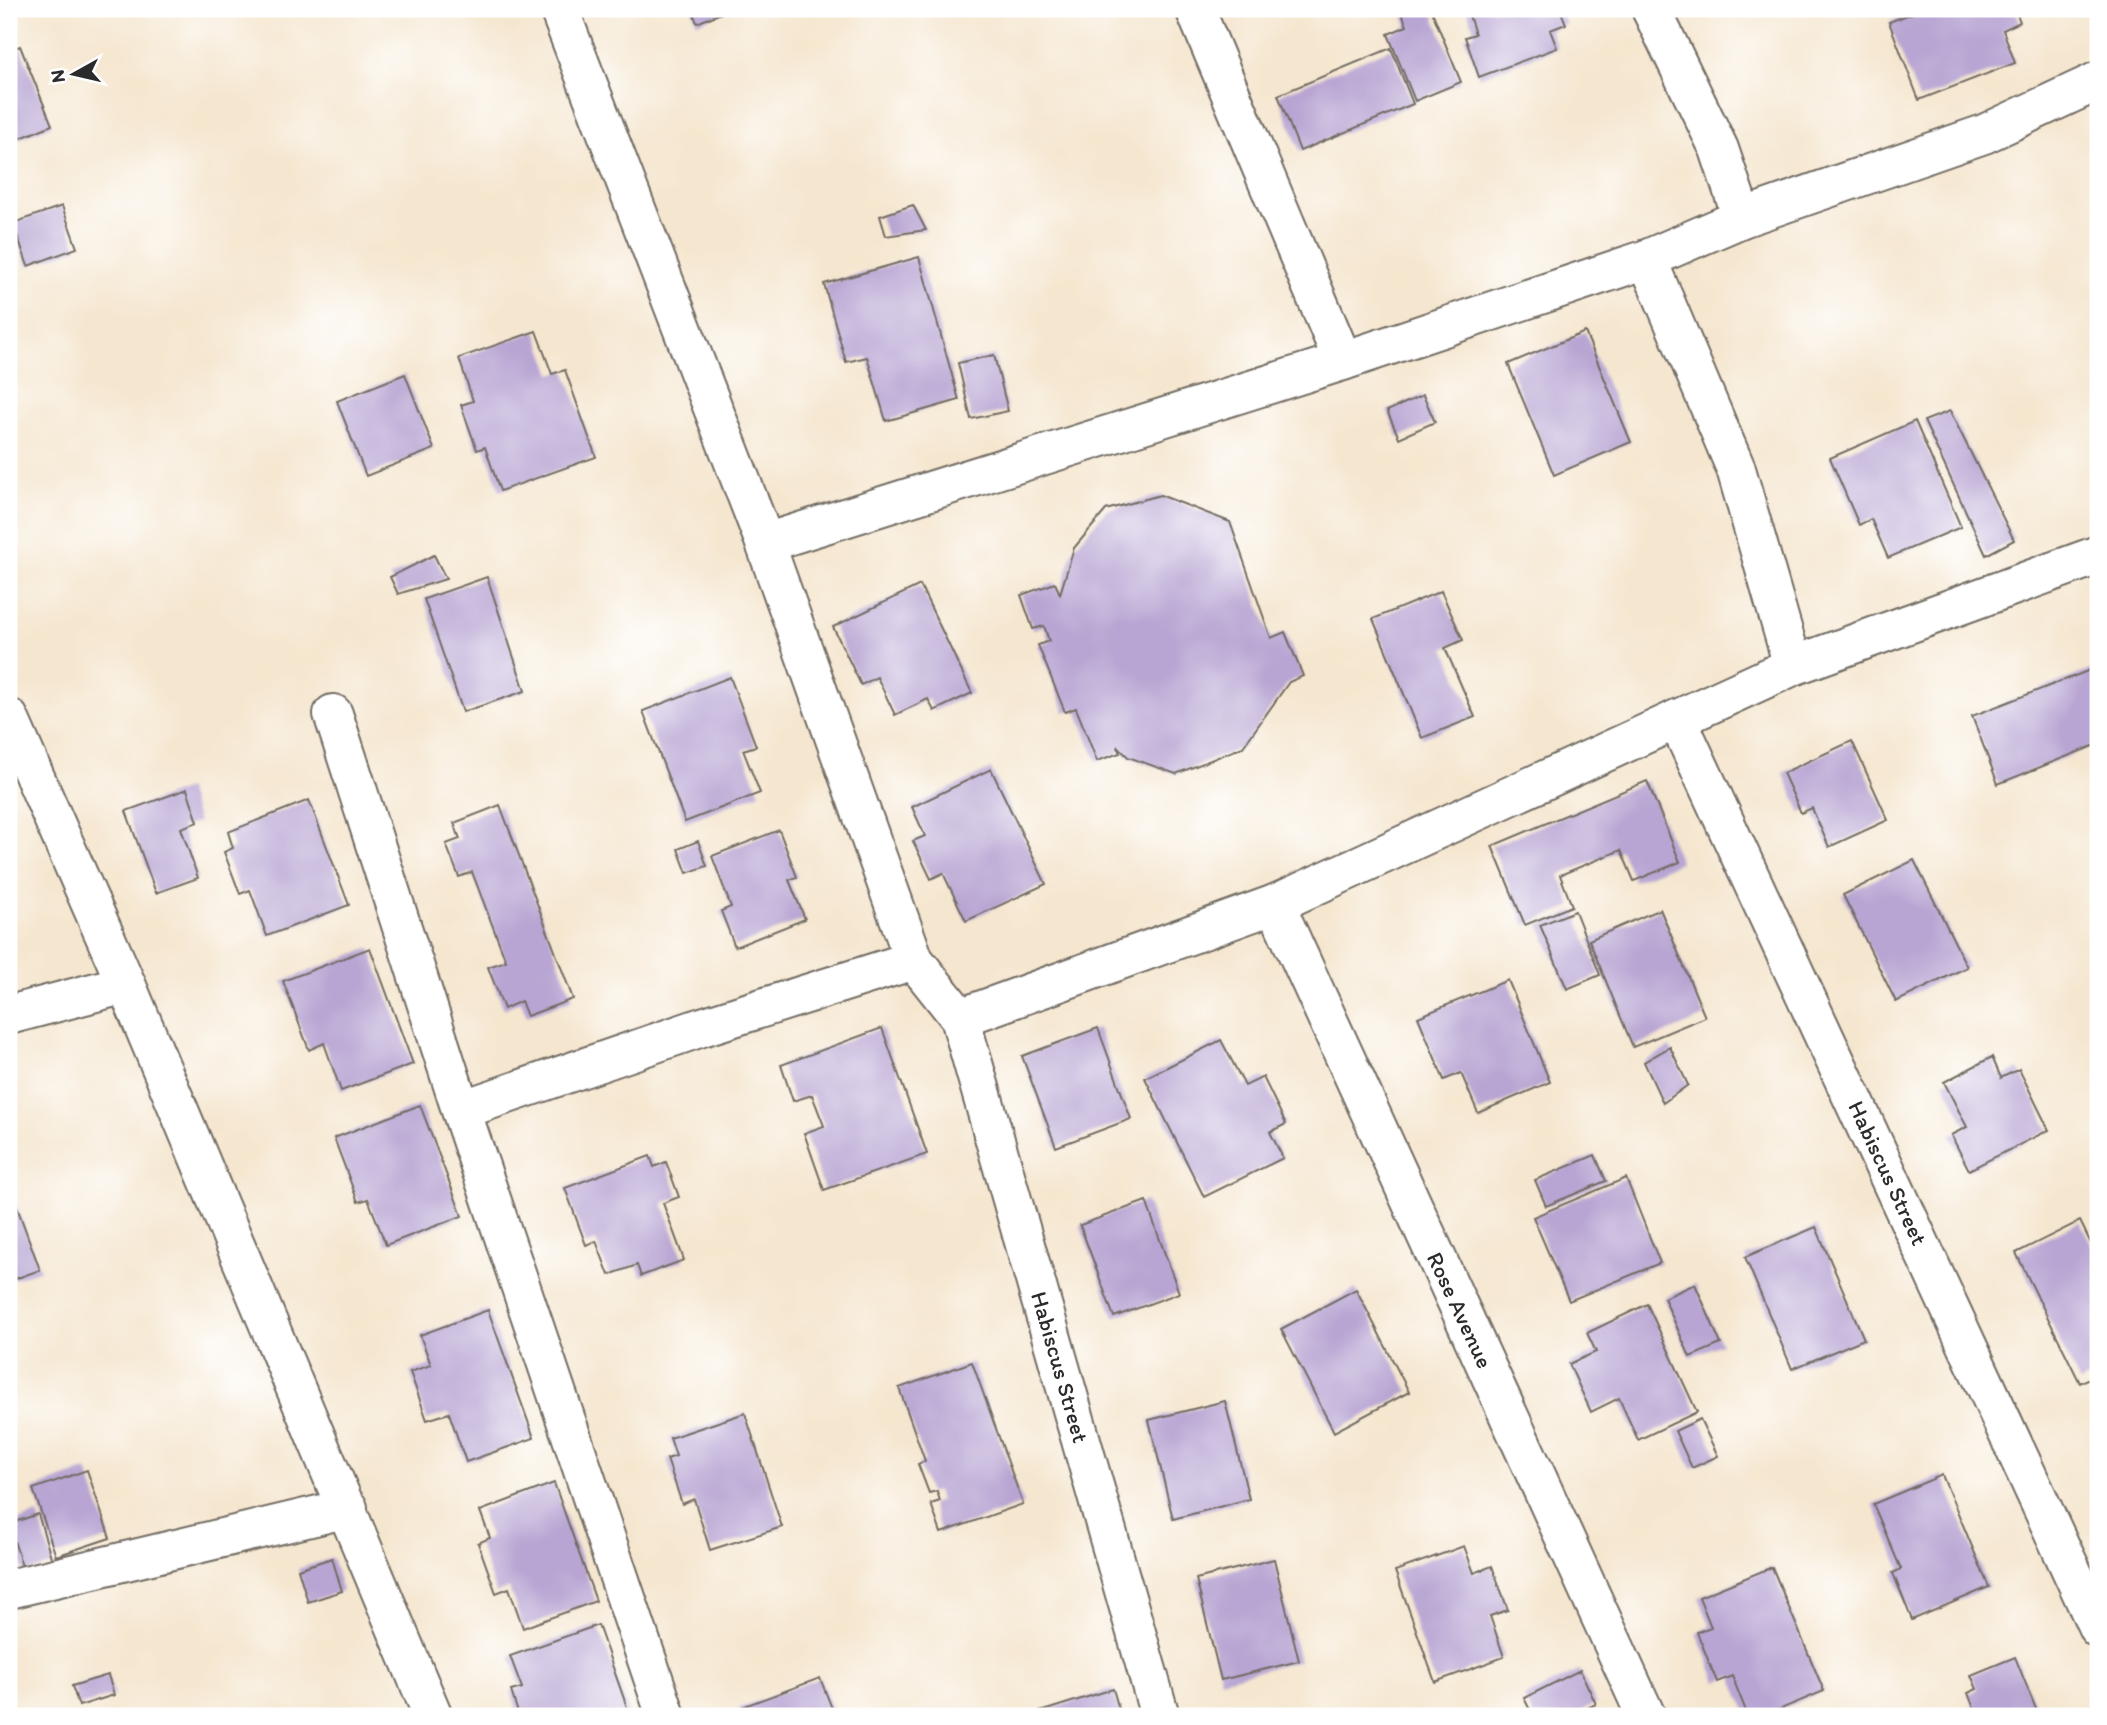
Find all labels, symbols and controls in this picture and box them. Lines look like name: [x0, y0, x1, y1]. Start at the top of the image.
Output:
north arrow: [38, 38, 108, 108]
text: N: [45, 68, 70, 84]
street label: Habiscus Street: [1842, 1096, 1934, 1250]
street label: Rose Avenue: [1421, 1247, 1499, 1373]
street label: Habiscus Street: [1025, 1288, 1095, 1446]

